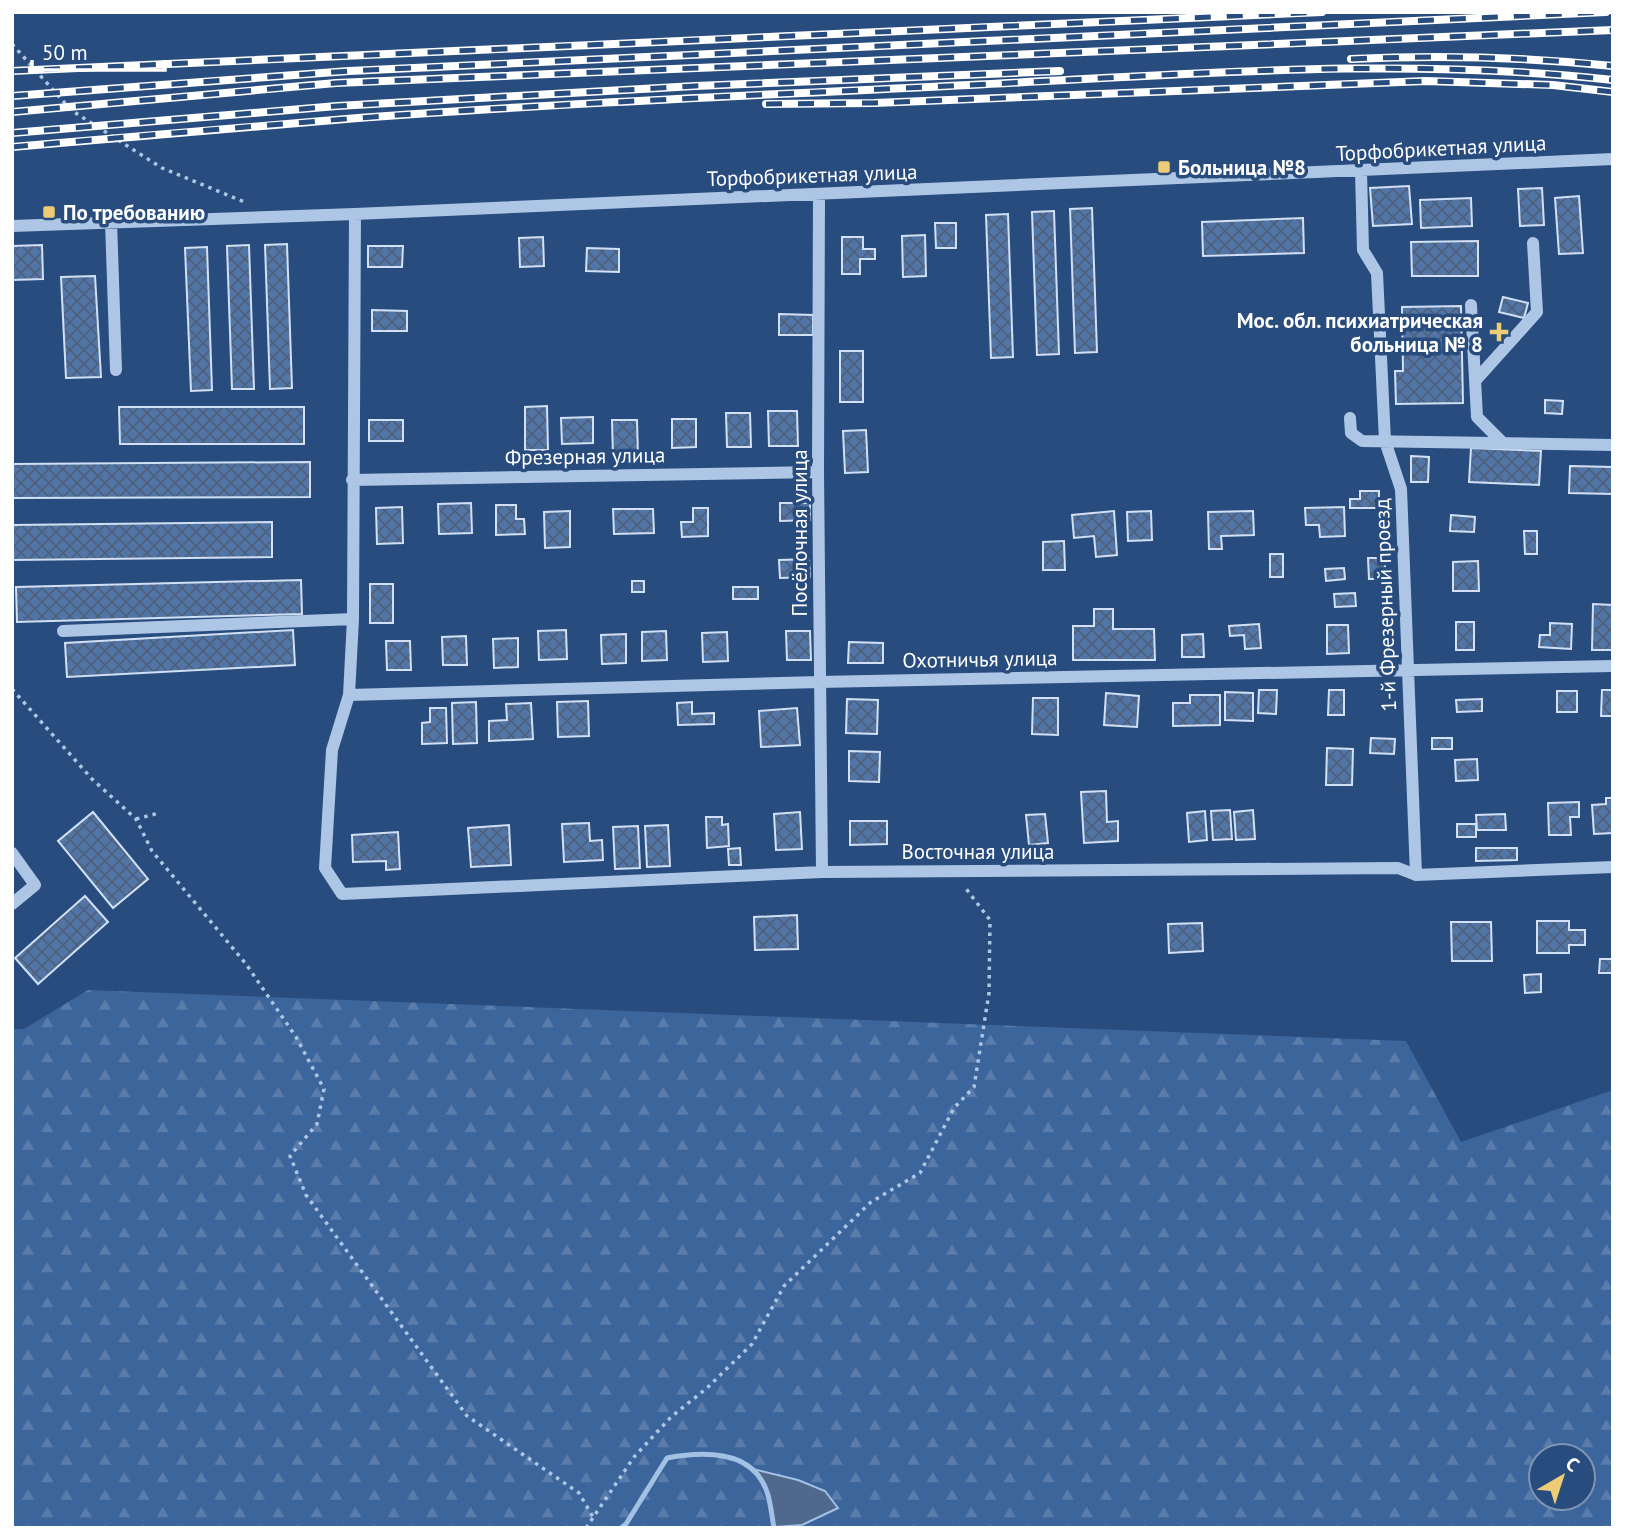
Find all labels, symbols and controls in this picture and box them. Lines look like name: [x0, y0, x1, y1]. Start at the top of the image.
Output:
scale bar: [32, 28, 164, 72]
text: 50 m: [42, 39, 88, 66]
street label: Торфобрикетная улица: [1335, 129, 1547, 167]
place label: Больница №8: [1178, 154, 1306, 181]
street label: Торфобрикетная улица: [706, 158, 918, 192]
marker: Больница №8: [1156, 159, 1172, 175]
place label: По требованию: [63, 199, 205, 226]
marker: По требованию: [41, 204, 57, 220]
place label: Мос. обл. психиатрическая больница № 8: [1237, 307, 1483, 358]
marker: Мос. обл. психиатрическая больница № 8: [1489, 322, 1509, 342]
street label: Фрезерная улица: [505, 441, 665, 471]
street label: Посёлочная улица: [786, 449, 813, 617]
street label: 1-й Фрезерный проезд: [1368, 498, 1402, 712]
street label: Охотничья улица: [902, 644, 1058, 674]
street label: Восточная улица: [901, 838, 1055, 865]
north arrow: [1527, 1442, 1597, 1512]
text: С: [1561, 1451, 1585, 1477]

